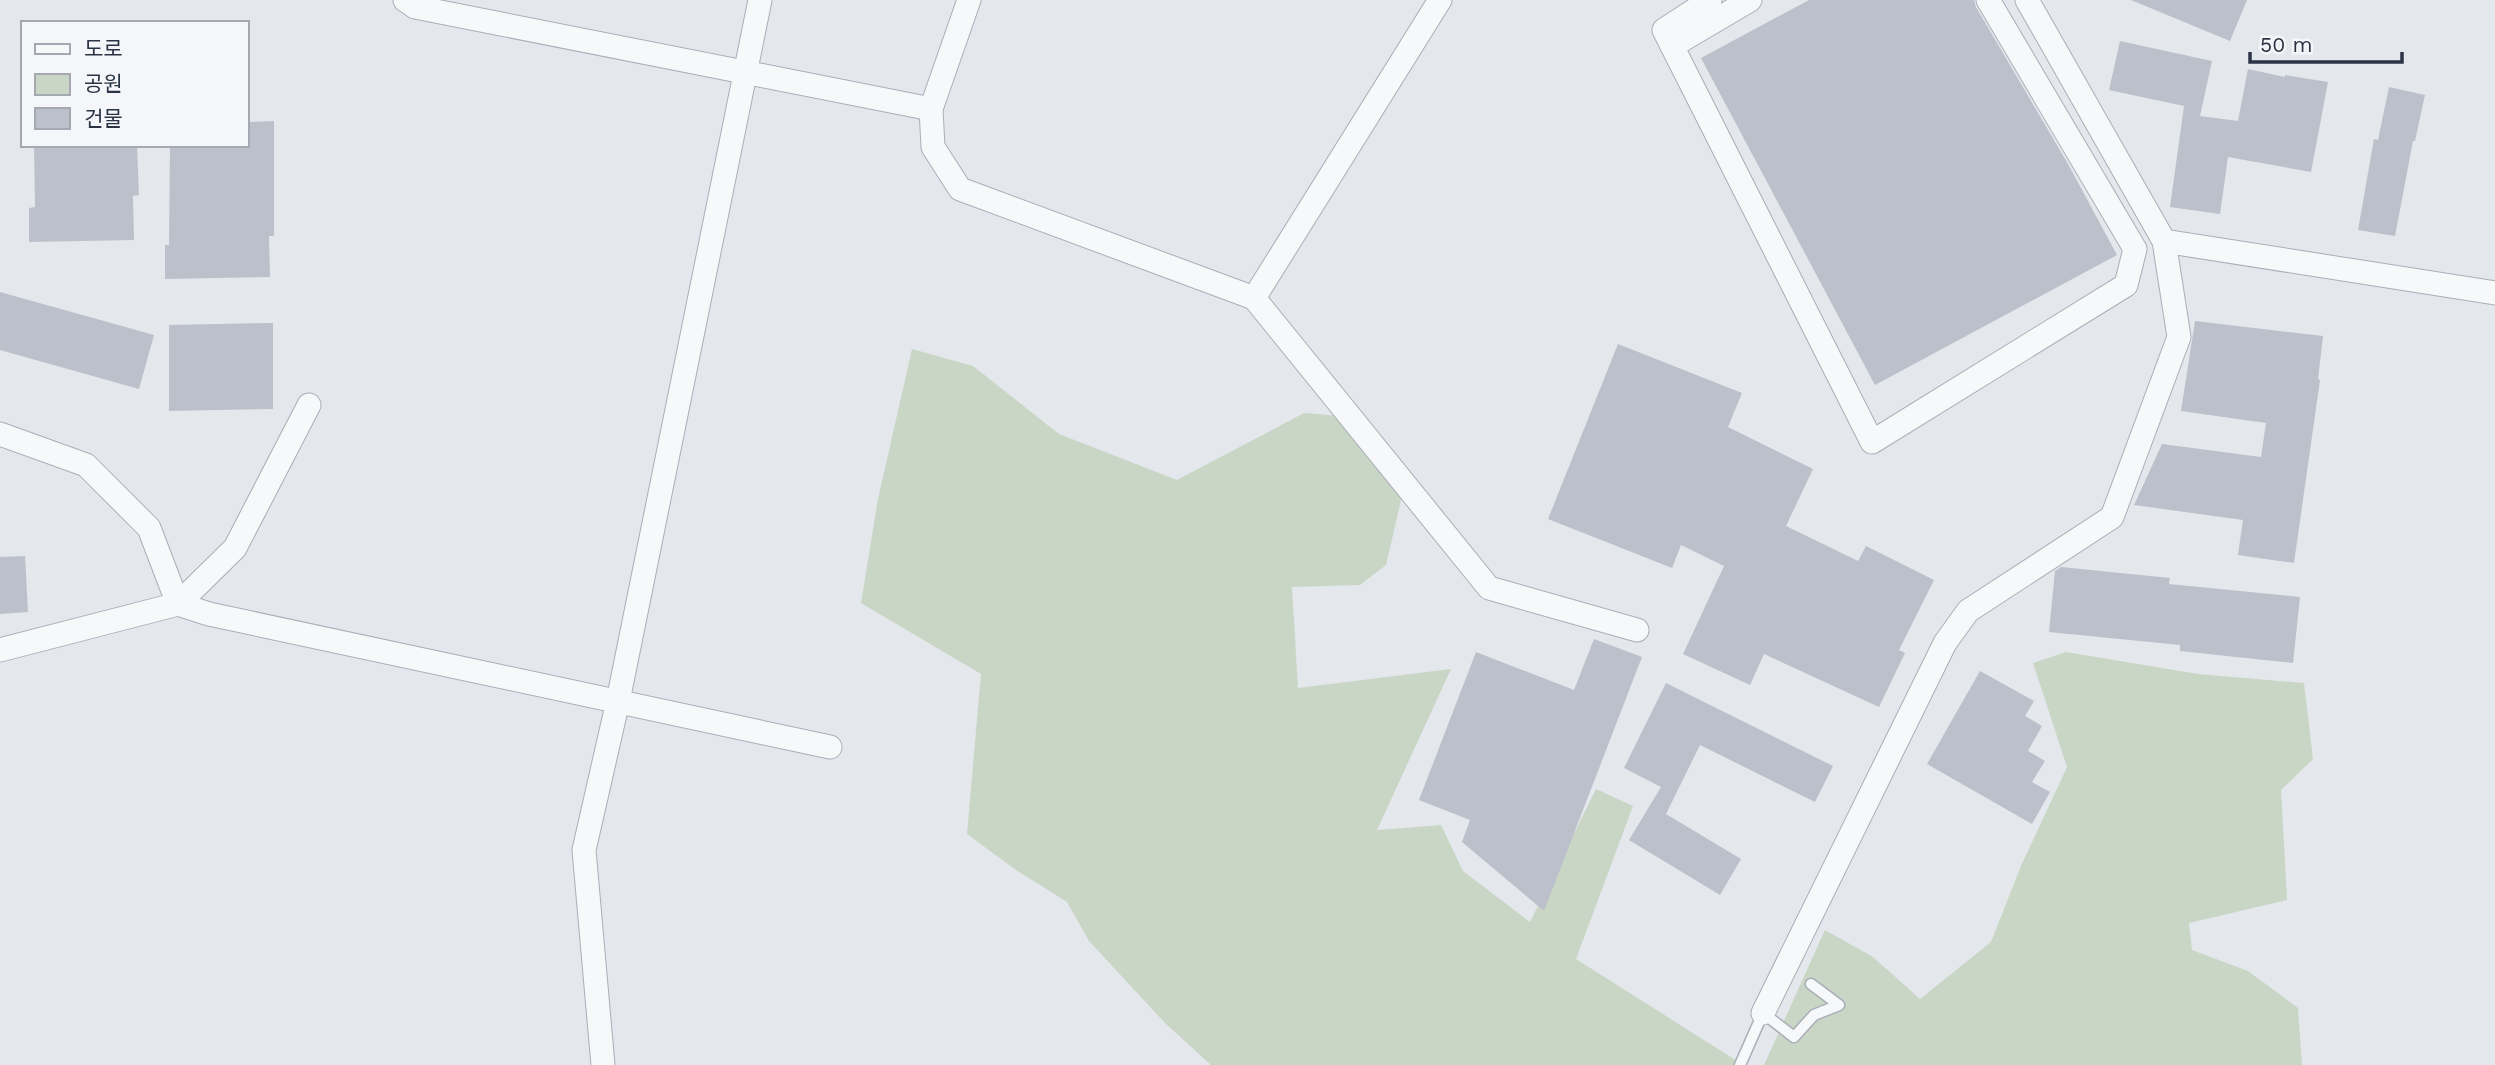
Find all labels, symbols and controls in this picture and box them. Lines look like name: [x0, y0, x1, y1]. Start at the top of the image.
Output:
legend: [21, 21, 248, 147]
scale bar: [2250, 21, 2402, 65]
text: 50 m: [2260, 32, 2312, 57]
text: 도로: [84, 36, 123, 61]
text: 공원: [84, 71, 123, 96]
text: 건물: [84, 106, 123, 131]

